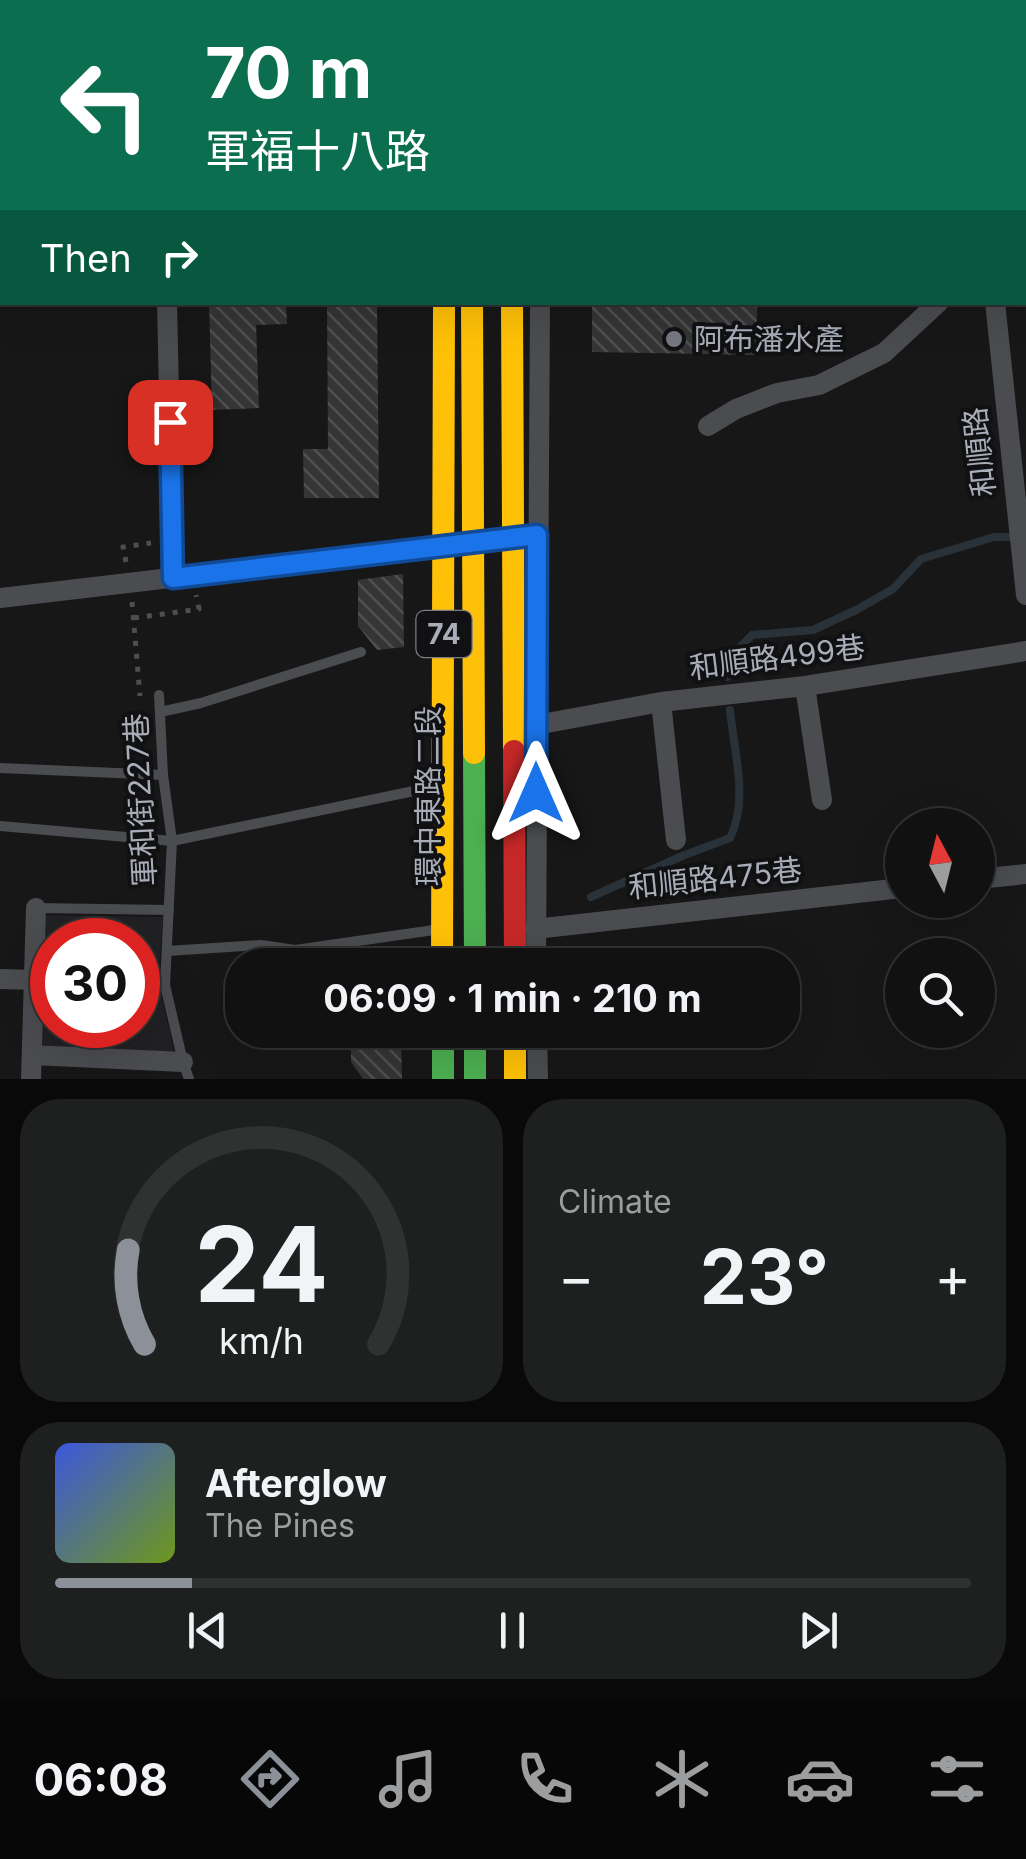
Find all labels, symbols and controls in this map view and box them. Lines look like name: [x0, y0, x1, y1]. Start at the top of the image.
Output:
text: 70 m: [205, 30, 372, 115]
icon: left: [40, 40, 170, 170]
text: 軍福十八路: [205, 123, 430, 178]
icon: right: [152, 230, 207, 285]
text: Then: [40, 235, 132, 281]
place label: 阿布潘水產: [694, 321, 844, 357]
marker: 阿布潘水產: [663, 328, 685, 350]
pin: [128, 380, 213, 465]
icon: arrive: [143, 395, 198, 450]
street label: 和順路: [956, 405, 1002, 499]
road number: 74: [416, 611, 472, 657]
street label: 和順路499巷: [687, 628, 867, 686]
street label: 環中東路二段: [410, 706, 446, 886]
street label: 軍和街227巷: [117, 712, 163, 888]
position arrow: [484, 741, 588, 845]
north arrow: [885, 808, 995, 918]
map controls: [885, 808, 995, 1048]
street label: 和順路475巷: [626, 851, 804, 905]
speed limit sign: 30: [30, 918, 160, 1048]
button: search: [885, 938, 995, 1048]
text: 06:09 · 1 min · 210 m: [323, 975, 702, 1021]
text: Climate: [558, 1182, 672, 1221]
text: 24: [194, 1201, 329, 1327]
text: 23°: [700, 1231, 829, 1322]
text: −: [558, 1244, 594, 1310]
text: +: [935, 1244, 971, 1310]
text: km/h: [219, 1319, 304, 1363]
text: Afterglow: [205, 1460, 387, 1506]
text: The Pines: [205, 1506, 355, 1545]
icon: previous: [180, 1603, 235, 1658]
icon: pause: [485, 1603, 540, 1658]
icon: next: [791, 1603, 846, 1658]
icon: directions: [235, 1744, 305, 1814]
icon: music: [373, 1744, 443, 1814]
icon: phone: [510, 1744, 580, 1814]
icon: climate: [647, 1744, 717, 1814]
icon: car: [785, 1744, 855, 1814]
icon: filters: [922, 1744, 992, 1814]
text: 06:08: [34, 1752, 168, 1807]

